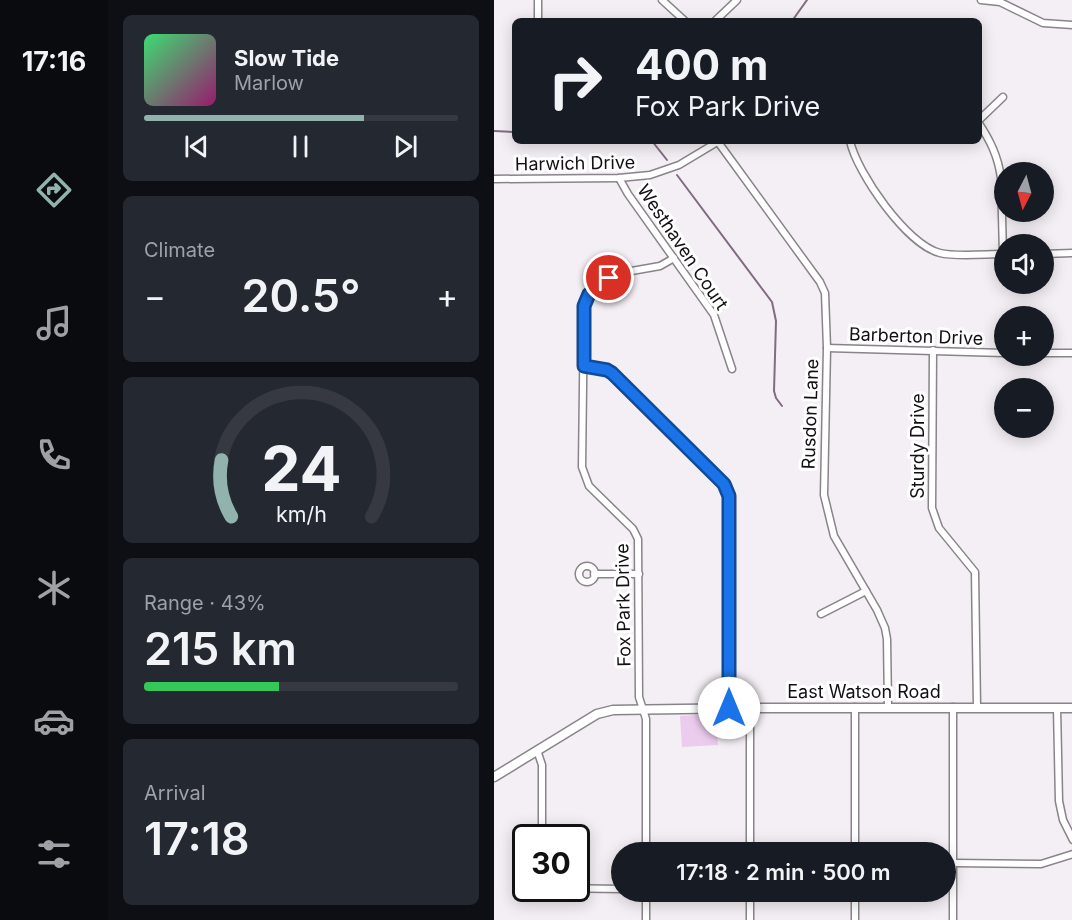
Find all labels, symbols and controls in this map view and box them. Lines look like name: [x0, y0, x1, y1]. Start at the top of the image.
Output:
text: 400 m: [635, 39, 768, 90]
icon: right: [536, 42, 614, 120]
text: 17:16: [22, 45, 86, 78]
text: Slow Tide: [234, 45, 339, 71]
text: Marlow: [234, 71, 304, 95]
text: Fox Park Drive: [635, 90, 820, 123]
icon: previous: [180, 130, 213, 163]
icon: pause: [284, 130, 317, 163]
icon: next: [389, 130, 422, 163]
street label: Harwich Drive: [515, 151, 635, 175]
north arrow: [994, 162, 1054, 222]
map controls: [994, 162, 1054, 438]
icon: directions: [33, 169, 75, 211]
street label: Westhaven Court: [633, 180, 733, 314]
button: sound: [994, 234, 1054, 294]
text: Climate: [144, 238, 215, 262]
pin: [583, 252, 634, 303]
icon: arrive: [592, 261, 625, 294]
text: 20.5°: [241, 268, 361, 323]
text: −: [144, 276, 166, 316]
text: +: [436, 276, 458, 316]
icon: music: [33, 302, 75, 344]
button: +: [994, 306, 1054, 366]
street label: Barberton Drive: [848, 323, 984, 349]
street label: Rusdon Lane: [798, 358, 822, 470]
button: −: [994, 378, 1054, 438]
street label: Sturdy Drive: [907, 393, 928, 499]
text: 24: [261, 431, 341, 506]
icon: phone: [33, 434, 75, 476]
text: km/h: [276, 501, 326, 527]
street label: Fox Park Drive: [611, 543, 635, 667]
icon: climate: [33, 567, 75, 609]
text: Range · 43%: [144, 591, 266, 615]
text: 215 km: [144, 621, 297, 676]
position arrow: [697, 676, 761, 740]
street label: East Watson Road: [787, 681, 941, 702]
icon: car: [33, 700, 75, 742]
text: Arrival: [144, 781, 206, 805]
text: 17:18: [144, 811, 250, 866]
speed limit sign: 30: [512, 824, 590, 902]
icon: filters: [33, 833, 75, 875]
text: 17:18 · 2 min · 500 m: [676, 859, 891, 885]

